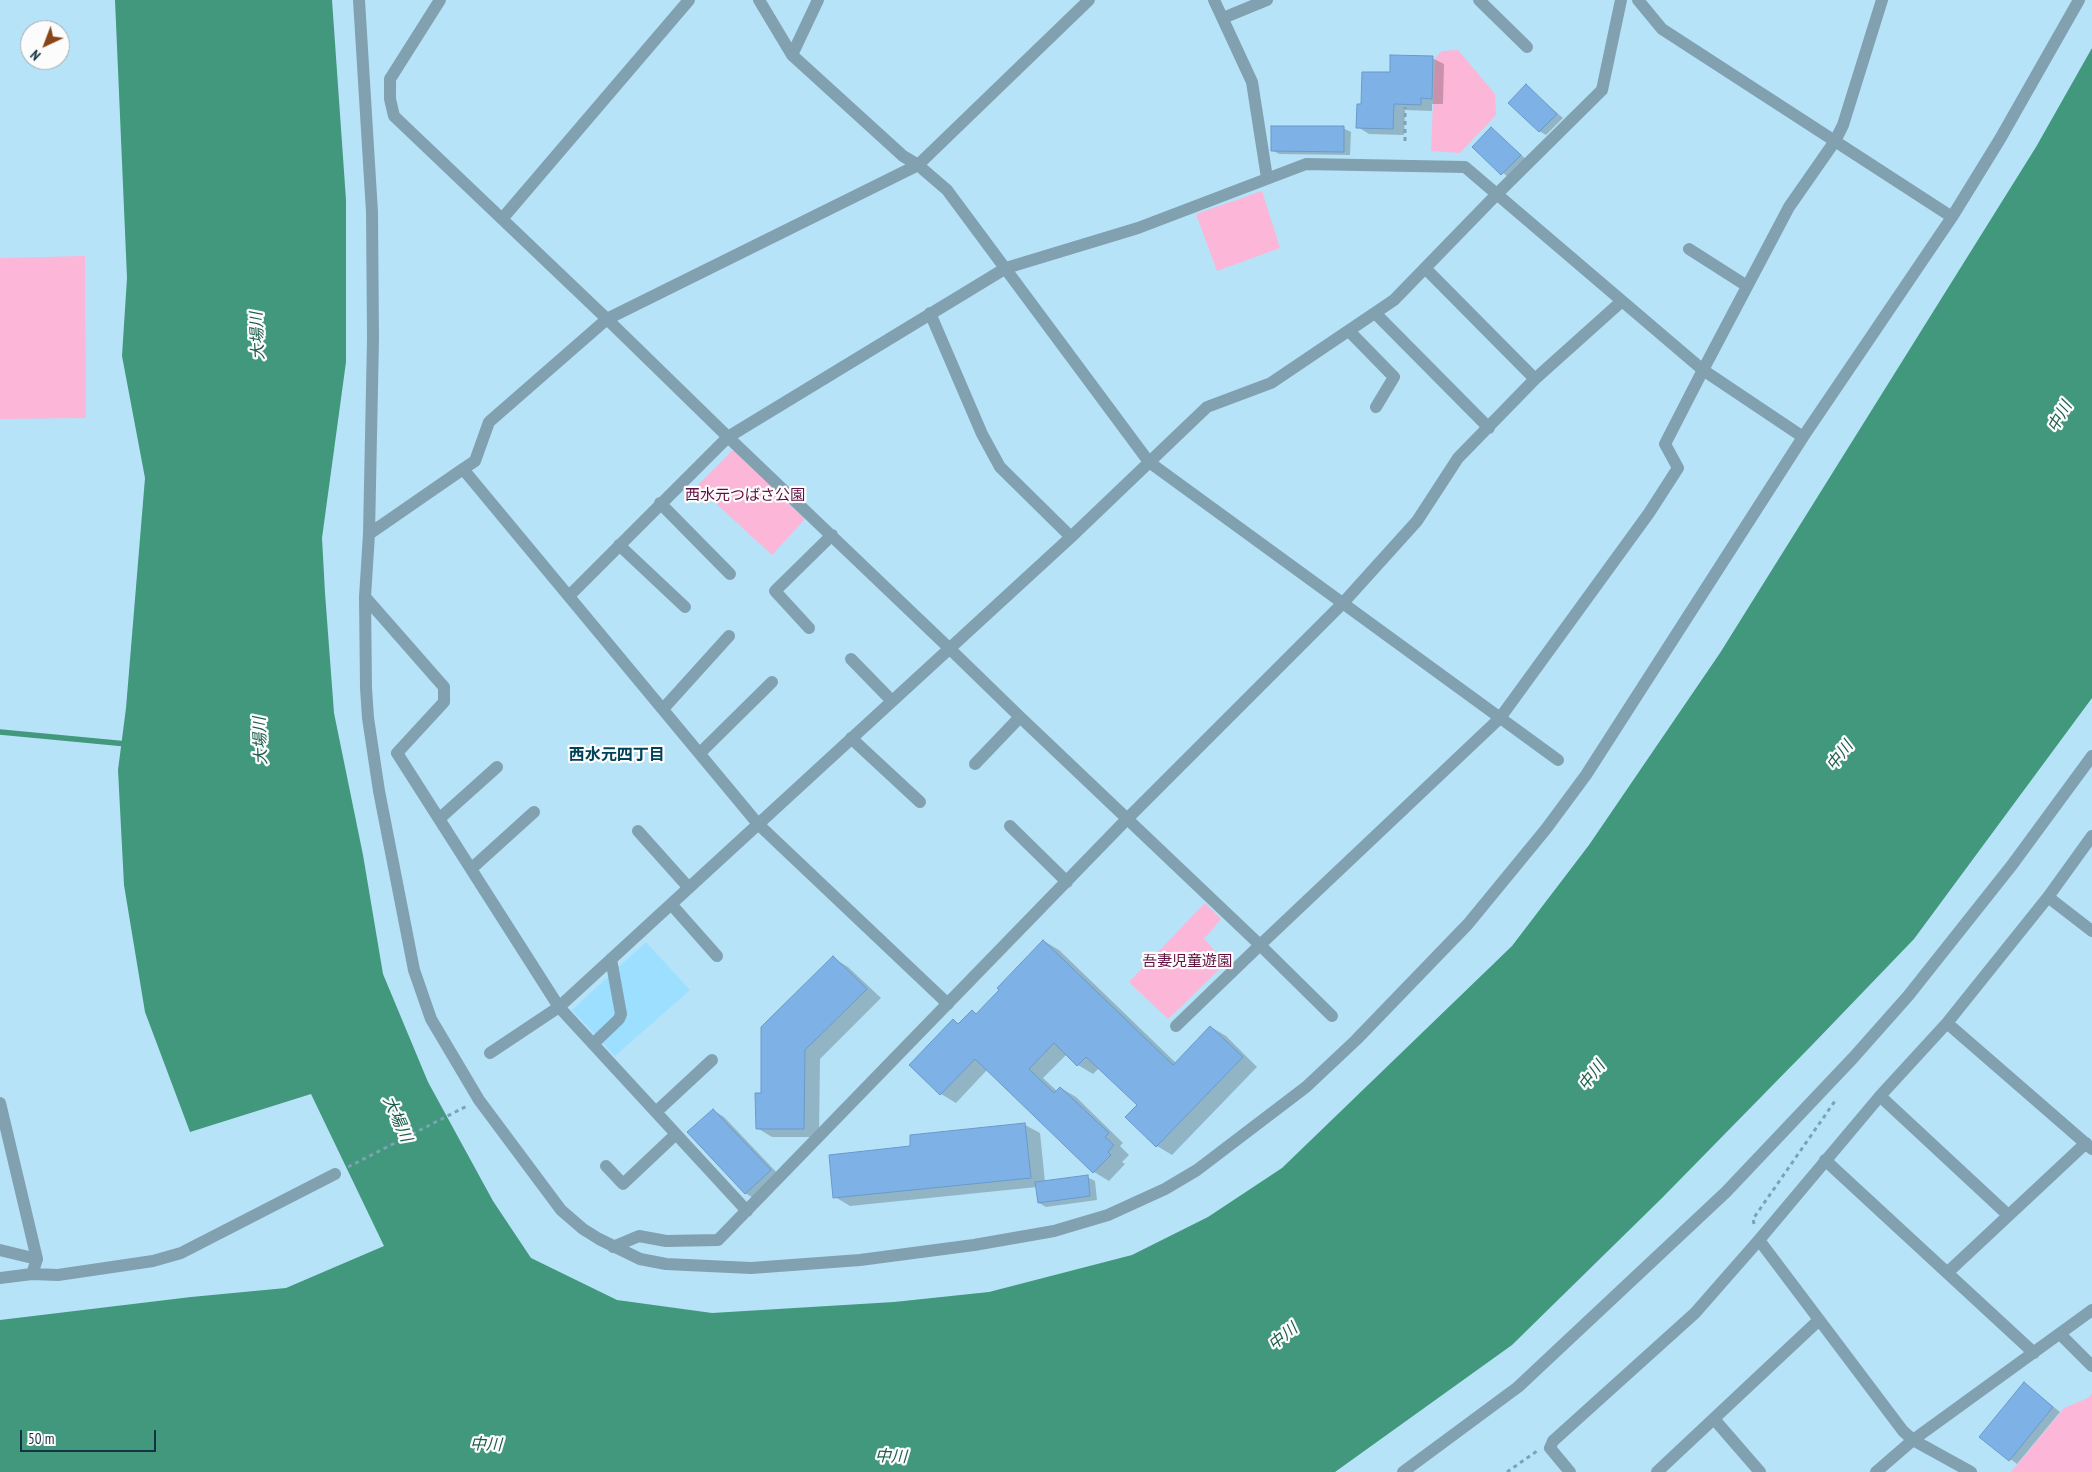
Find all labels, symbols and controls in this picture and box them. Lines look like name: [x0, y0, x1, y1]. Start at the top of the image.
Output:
north arrow: [20, 20, 70, 70]
text: N: [27, 46, 44, 64]
water label: 大場川: [247, 312, 269, 360]
water label: 中川: [2044, 398, 2076, 436]
park label: 西水元つばさ公園: [685, 487, 805, 505]
water label: 大場川: [251, 717, 271, 765]
water label: 中川: [1823, 737, 1857, 775]
district label: 西水元四丁目: [569, 745, 665, 765]
park label: 吾妻児童遊園: [1142, 953, 1232, 971]
water label: 中川: [1575, 1057, 1609, 1095]
water label: 大場川: [378, 1093, 416, 1145]
water label: 中川: [1265, 1319, 1301, 1355]
scale bar: [22, 1420, 159, 1452]
text: 50 m: [28, 1429, 54, 1448]
water label: 中川: [470, 1435, 502, 1455]
water label: 中川: [875, 1447, 907, 1467]

